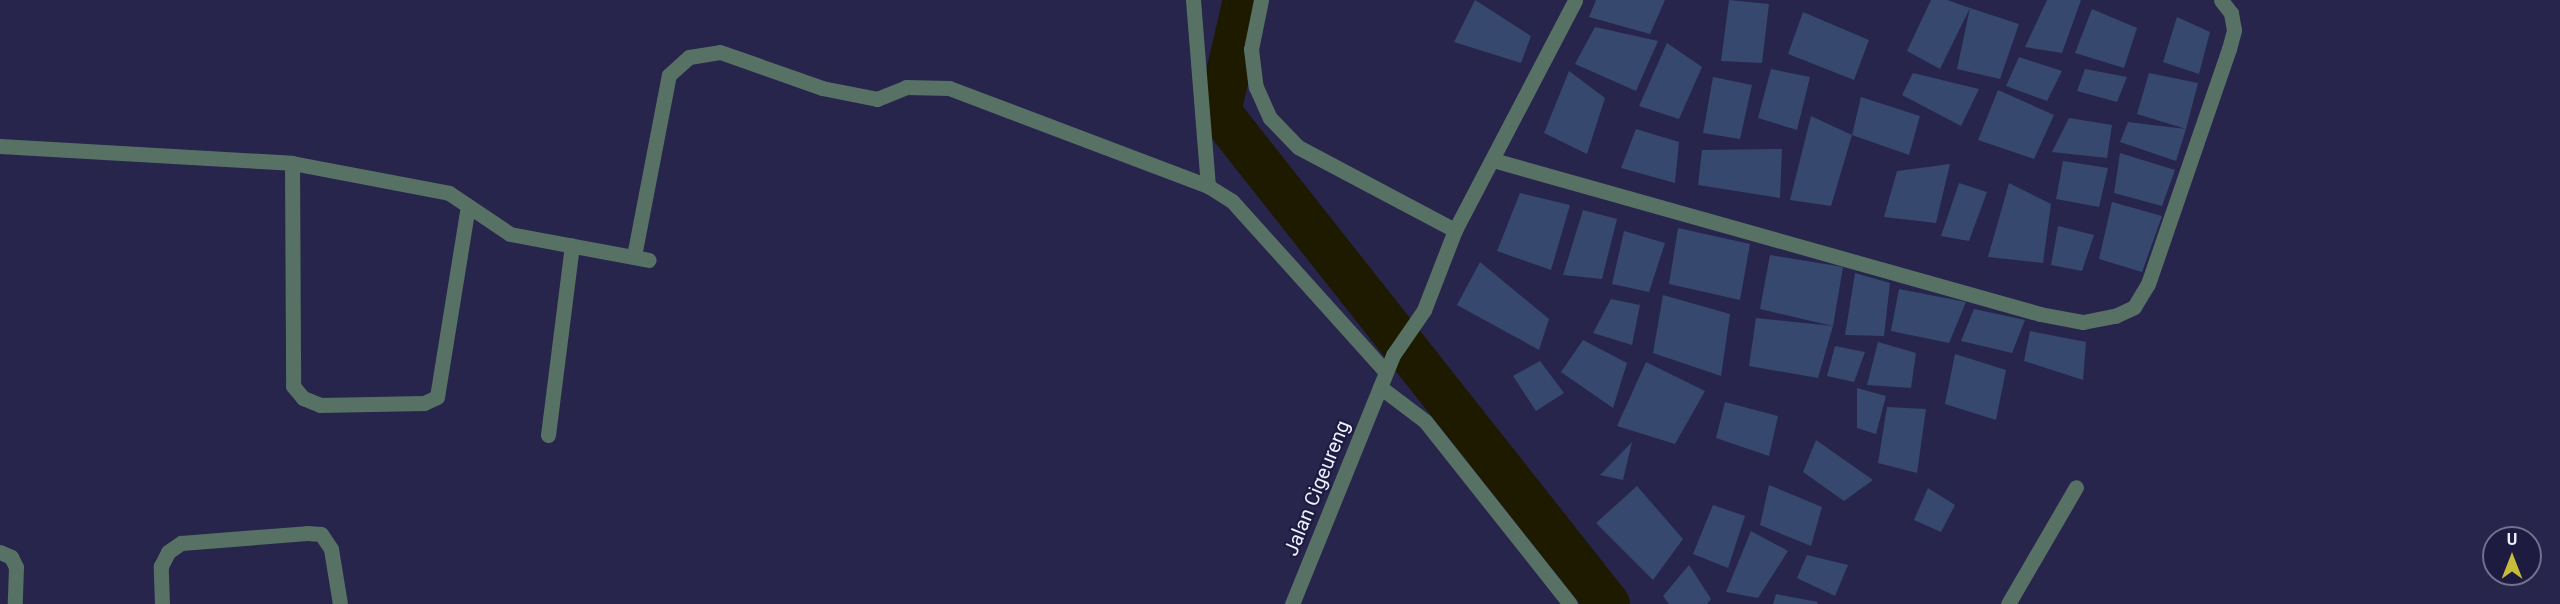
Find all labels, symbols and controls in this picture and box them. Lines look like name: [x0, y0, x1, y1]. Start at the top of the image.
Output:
street label: Jalan Cigeureng: [1279, 417, 1355, 559]
north arrow: [2482, 526, 2542, 586]
text: U: [2507, 530, 2517, 549]

